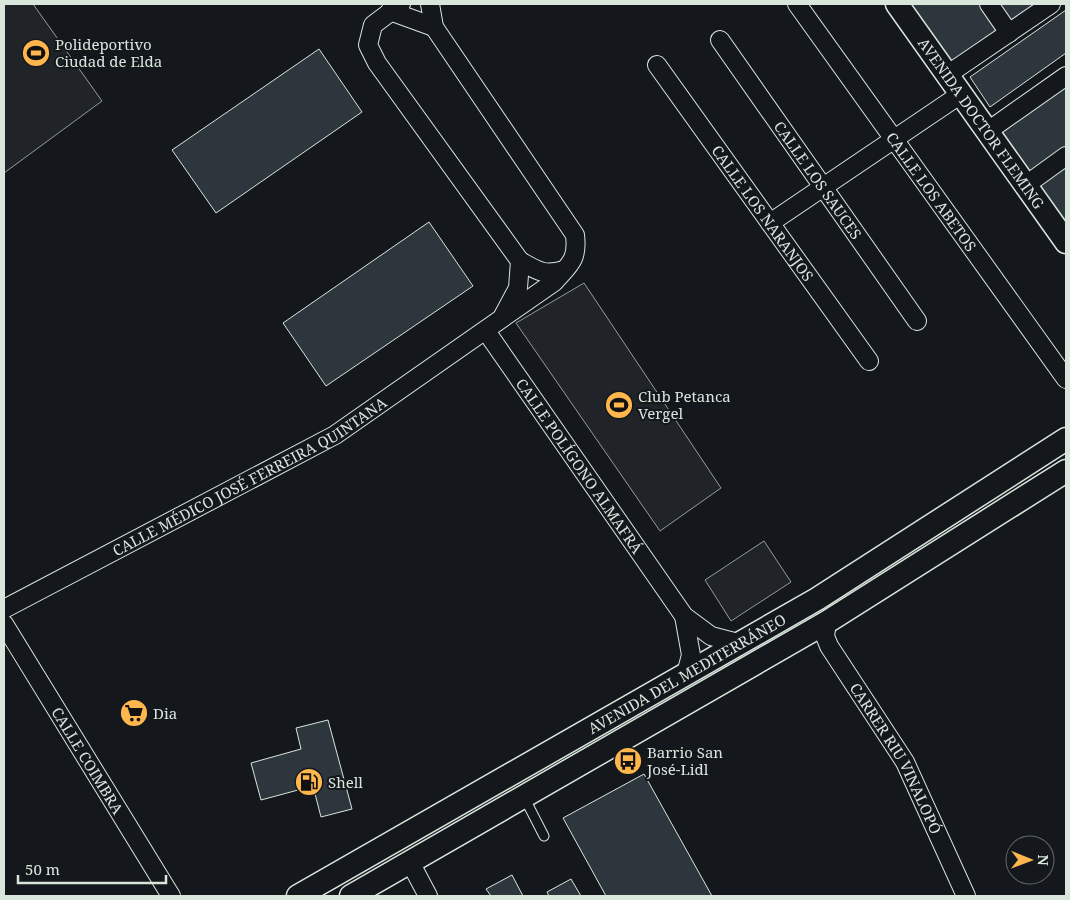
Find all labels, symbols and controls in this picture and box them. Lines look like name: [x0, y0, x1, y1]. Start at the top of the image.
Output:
place label: Polideportivo Ciudad de Elda: [55, 34, 162, 71]
street label: AVENIDA DOCTOR FLEMING: [914, 34, 1049, 213]
sports icon: Polideportivo Ciudad de Elda: [21, 38, 51, 68]
street label: CALLE LOS SAUCES: [770, 117, 867, 243]
street label: CALLE LOS ABETOS: [882, 128, 981, 255]
street label: CALLE LOS NARANJOS: [707, 141, 819, 285]
street label: CALLE POLÍGONO ALMAFRÁ: [512, 374, 648, 558]
place label: Club Petanca Vergel: [638, 386, 731, 423]
sports icon: Club Petanca Vergel: [604, 390, 634, 420]
street label: CALLE MÉDICO JOSÉ FERREIRA QUINTANA: [109, 392, 391, 560]
street label: AVENIDA DEL MEDITERRÁNEO: [584, 609, 789, 738]
street label: CARRER RIU VINALOPÓ: [846, 679, 946, 837]
supermarket icon: Dia: [119, 698, 149, 728]
street label: CALLE COIMBRA: [47, 703, 128, 818]
place label: Dia: [153, 703, 177, 723]
place label: Barrio San José-Lidl: [646, 742, 723, 779]
bus stop icon: Barrio San José-Lidl: [613, 746, 643, 776]
fuel station icon: Shell: [294, 767, 324, 797]
place label: Shell: [328, 772, 363, 792]
north arrow: [1005, 835, 1055, 885]
scale bar: [18, 852, 165, 884]
text: N: [1034, 855, 1053, 866]
text: 50 m: [25, 859, 60, 879]

